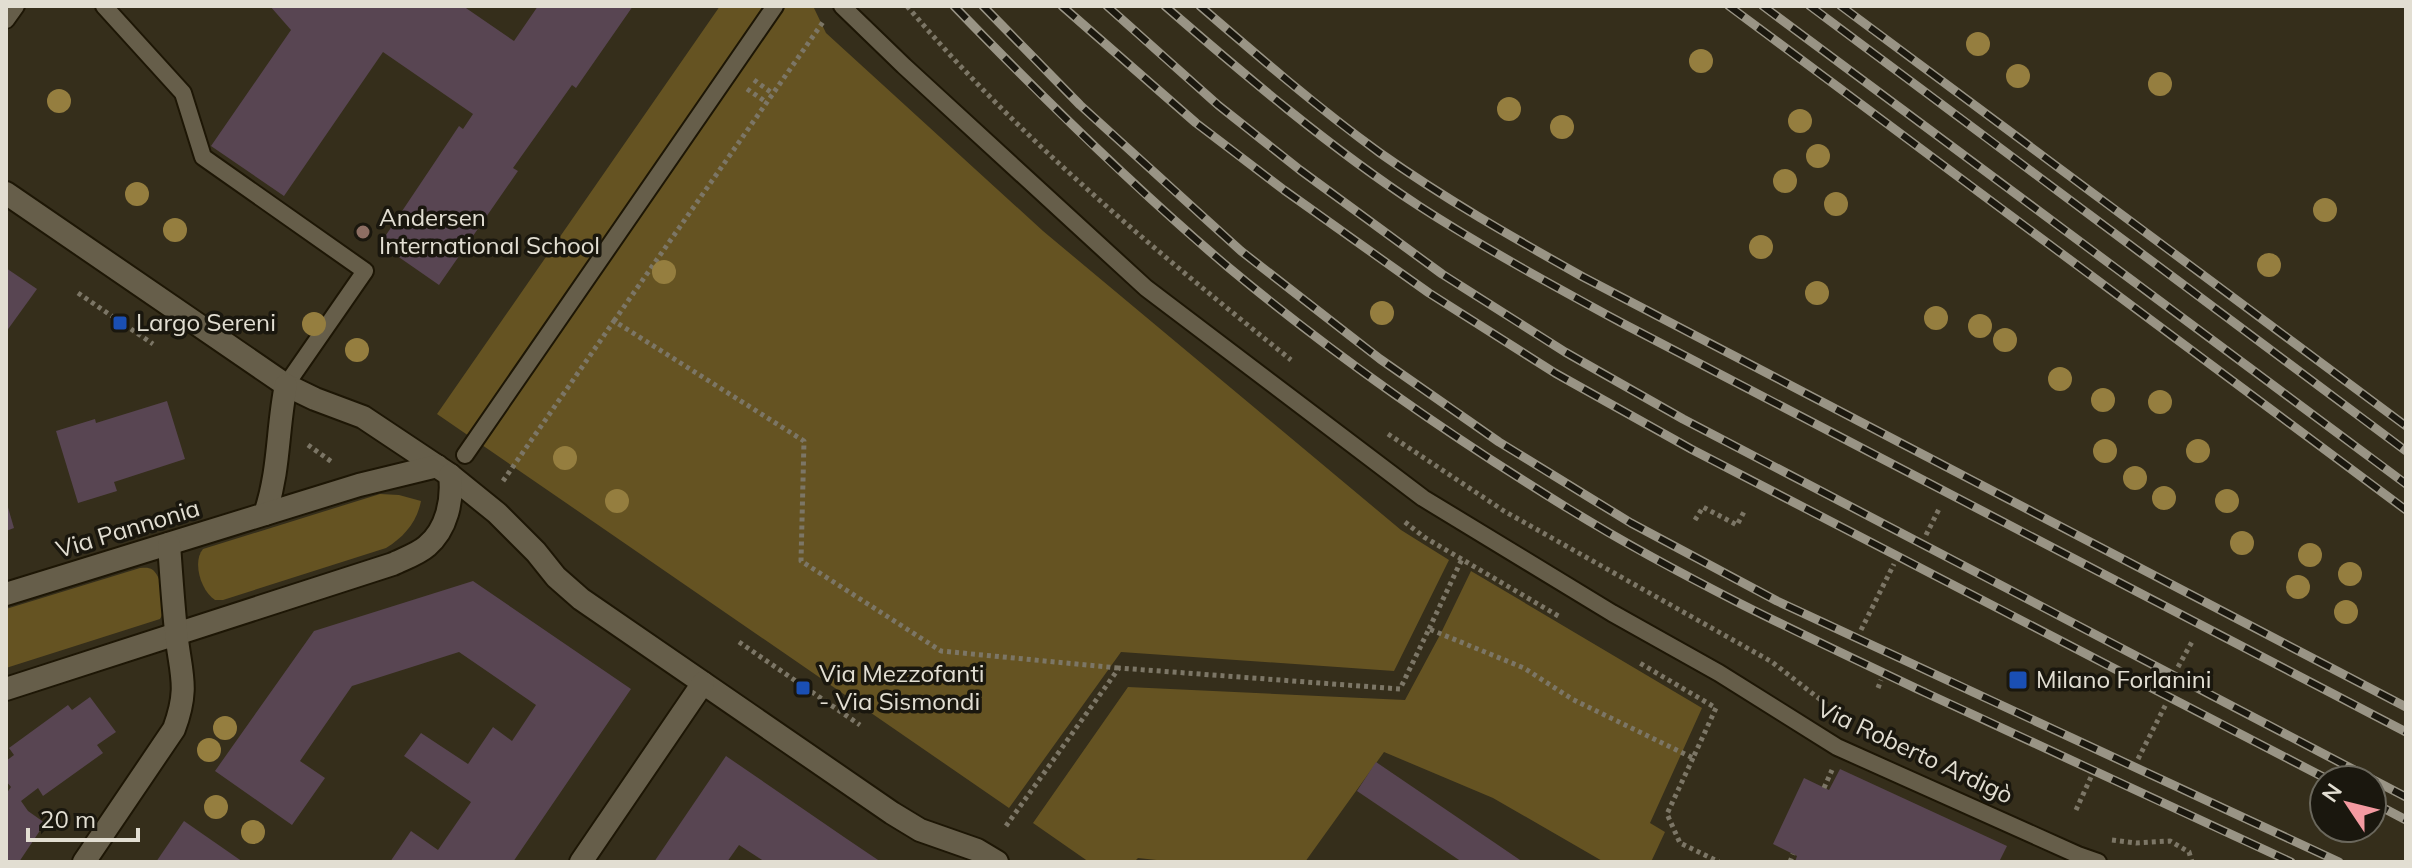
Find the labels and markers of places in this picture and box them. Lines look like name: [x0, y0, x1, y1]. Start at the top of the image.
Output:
place label: Andersen International School: [379, 202, 600, 260]
marker: Andersen International School: [354, 223, 372, 241]
place label: Largo Sereni: [136, 307, 276, 337]
marker: Largo Sereni: [111, 314, 129, 332]
place label: Via Mezzofanti - Via Sismondi: [819, 658, 985, 716]
place label: Milano Forlanini: [2036, 664, 2212, 694]
marker: Milano Forlanini: [2007, 669, 2029, 691]
marker: Via Mezzofanti - Via Sismondi: [794, 679, 812, 697]

